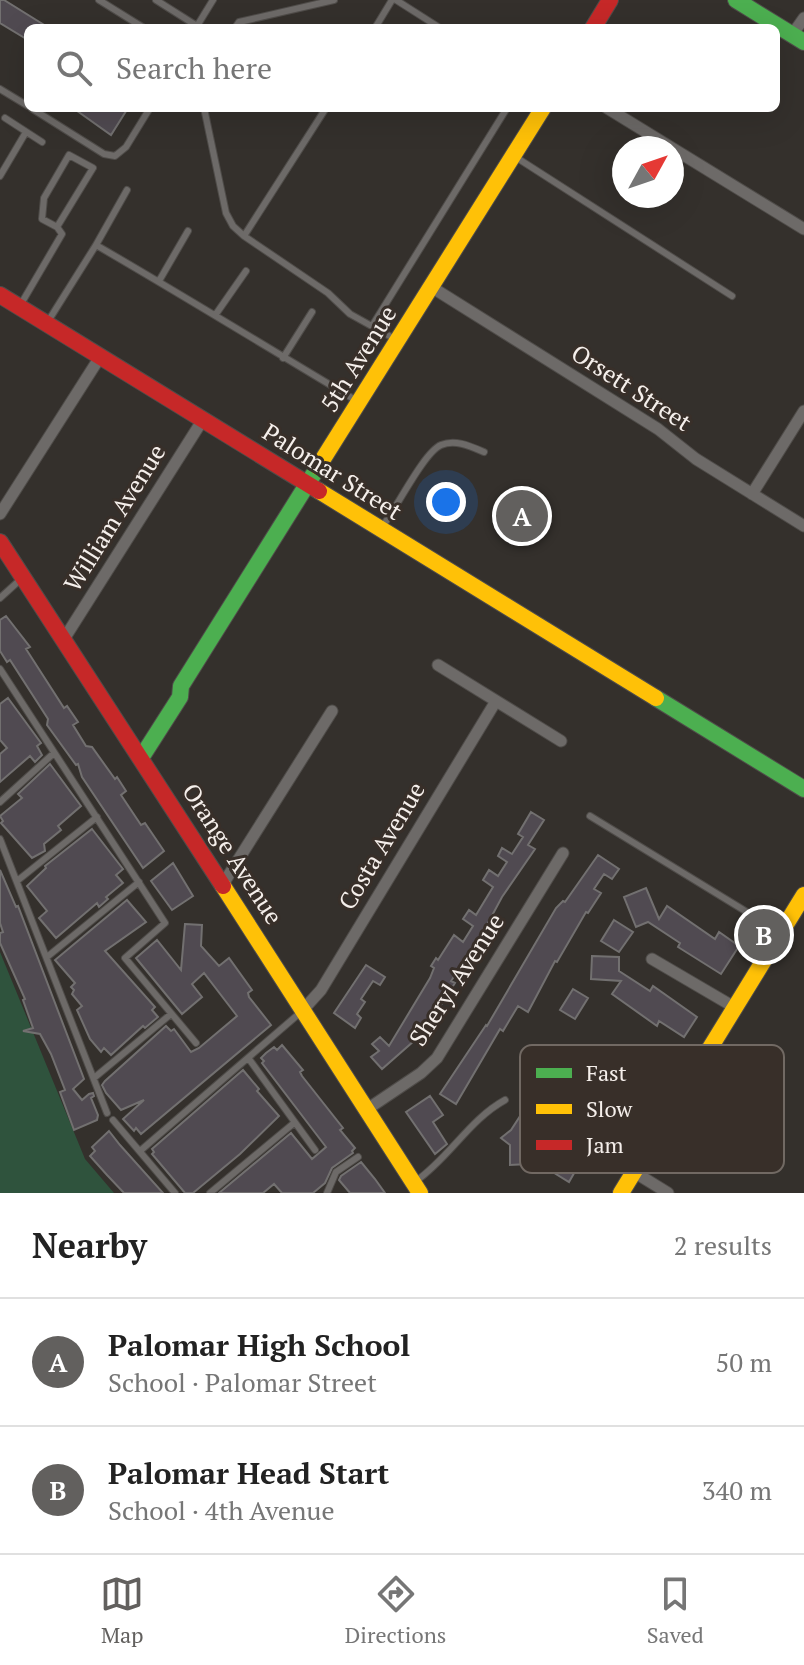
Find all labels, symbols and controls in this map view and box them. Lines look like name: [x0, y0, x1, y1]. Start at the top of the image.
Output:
search box: [24, 24, 780, 112]
icon: search: [52, 46, 96, 90]
text: Search here: [116, 48, 272, 88]
north arrow: [612, 136, 684, 208]
street label: 5th Avenue: [313, 299, 403, 418]
street label: Orsett Street: [565, 336, 698, 438]
street label: Palomar Street: [257, 416, 408, 527]
street label: William Avenue: [56, 438, 172, 597]
your location: [426, 482, 466, 522]
pin: A: [496, 486, 548, 546]
street label: Costa Avenue: [330, 776, 432, 915]
street label: Orange Avenue: [175, 777, 290, 930]
pin: B: [738, 905, 790, 965]
street label: Sheryl Avenue: [401, 907, 511, 1052]
legend: [520, 1045, 784, 1173]
text: Fast: [586, 1058, 627, 1087]
text: Slow: [586, 1094, 633, 1123]
text: Jam: [586, 1130, 624, 1159]
text: Nearby: [32, 1223, 147, 1268]
text: 2 results: [674, 1228, 772, 1262]
text: Palomar High School: [108, 1325, 410, 1365]
text: A: [49, 1345, 67, 1379]
text: 50 m: [716, 1345, 772, 1379]
text: School · Palomar Street: [108, 1365, 377, 1399]
text: Palomar Head Start: [108, 1453, 389, 1493]
text: B: [50, 1473, 66, 1507]
text: 340 m: [702, 1473, 772, 1507]
text: School · 4th Avenue: [108, 1493, 335, 1527]
tab: Map: [100, 1572, 144, 1649]
tab: Directions: [345, 1572, 446, 1649]
tab: Saved: [647, 1572, 704, 1649]

